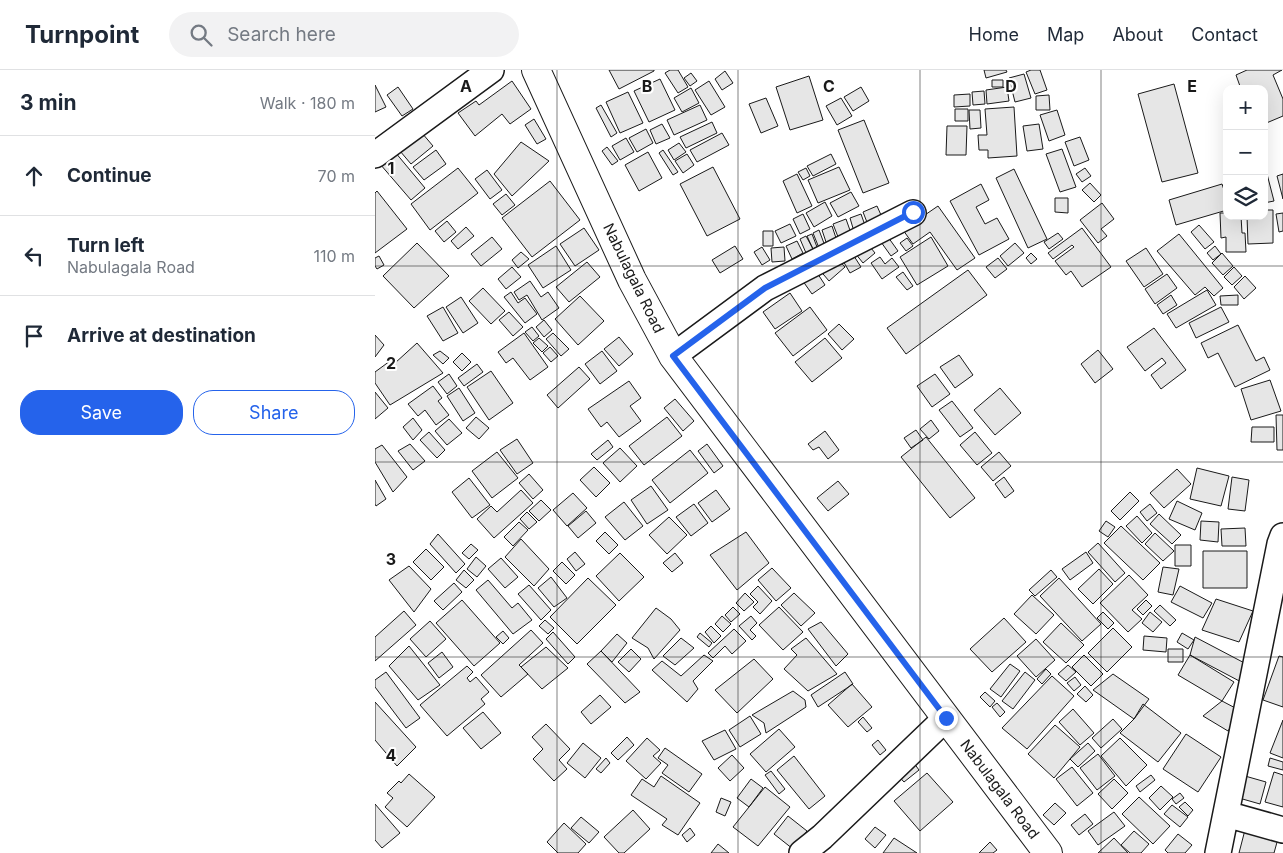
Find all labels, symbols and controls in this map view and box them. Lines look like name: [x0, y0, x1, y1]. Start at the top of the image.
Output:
search box: [169, 12, 519, 57]
text: Turnpoint: [25, 20, 139, 49]
icon: search: [187, 21, 215, 49]
text: Search here: [227, 23, 336, 46]
text: Home: [969, 24, 1019, 45]
text: Map: [1047, 24, 1084, 45]
text: About: [1112, 24, 1163, 45]
text: Contact: [1191, 24, 1258, 45]
text: A: [460, 76, 472, 96]
text: B: [642, 76, 652, 96]
text: C: [823, 76, 835, 96]
text: D: [1005, 76, 1017, 96]
text: E: [1187, 76, 1197, 96]
map controls: [1223, 85, 1268, 220]
button: +: [1223, 85, 1268, 130]
text: 3 min: [20, 90, 76, 115]
text: Walk · 180 m: [260, 93, 355, 113]
button: −: [1223, 130, 1268, 175]
text: 1: [388, 158, 394, 178]
icon: ahead: [20, 162, 48, 190]
text: Continue: [67, 164, 152, 187]
text: 70 m: [318, 166, 355, 186]
button: layers: [1223, 175, 1268, 220]
route start: [902, 201, 925, 224]
street label: Nabulagala Road: [599, 220, 669, 336]
text: Turn left: [67, 234, 145, 257]
icon: left: [20, 242, 48, 270]
text: 110 m: [313, 246, 355, 266]
text: Nabulagala Road: [67, 257, 195, 277]
icon: arrive: [20, 322, 48, 350]
text: Arrive at destination: [67, 324, 256, 347]
text: 2: [386, 353, 396, 373]
button: Save: [20, 390, 183, 435]
button: Share: [193, 390, 355, 435]
text: 3: [386, 549, 396, 569]
route end: [935, 707, 958, 730]
street label: Nabulagala Road: [956, 735, 1044, 843]
text: 4: [386, 745, 397, 765]

